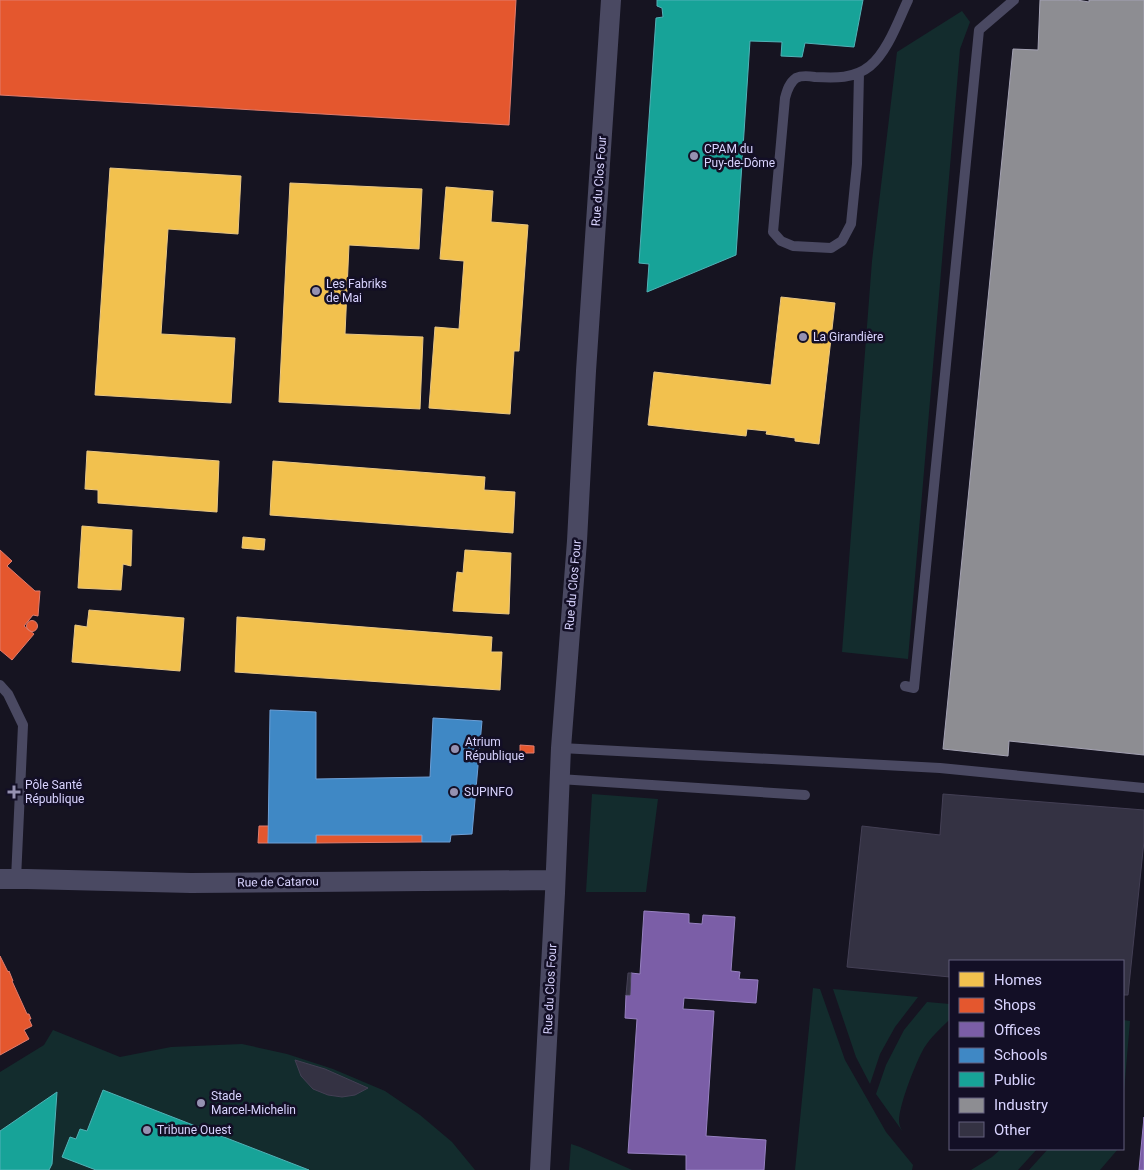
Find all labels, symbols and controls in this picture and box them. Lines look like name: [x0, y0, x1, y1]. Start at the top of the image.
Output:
street label: Rue du Clos Four: [589, 135, 609, 227]
place label: CPAM du Puy-de-Dôme: [704, 142, 775, 170]
marker: CPAM du Puy-de-Dôme: [688, 150, 700, 162]
place label: Les Fabriks de Mai: [326, 277, 387, 305]
marker: Les Fabriks de Mai: [310, 285, 322, 297]
place label: La Girandière: [813, 330, 883, 344]
marker: La Girandière: [797, 331, 809, 343]
street label: Rue du Clos Four: [562, 539, 584, 631]
place label: Atrium République: [465, 735, 524, 763]
marker: Atrium République: [449, 743, 461, 755]
place label: Pôle Santé République: [25, 778, 84, 806]
marker: Pôle Santé République: [7, 785, 21, 799]
place label: SUPINFO: [464, 785, 513, 799]
marker: SUPINFO: [448, 786, 460, 798]
street label: Rue de Catarou: [237, 874, 319, 890]
street label: Rue du Clos Four: [541, 943, 559, 1035]
legend: [949, 960, 1124, 1150]
text: Homes: [994, 971, 1042, 989]
text: Shops: [994, 996, 1036, 1014]
text: Offices: [994, 1021, 1041, 1039]
text: Schools: [994, 1046, 1048, 1064]
text: Public: [994, 1071, 1035, 1089]
place label: Stade Marcel-Michelin: [211, 1089, 296, 1117]
text: Industry: [994, 1096, 1048, 1114]
marker: Stade Marcel-Michelin: [195, 1097, 207, 1109]
text: Other: [994, 1121, 1031, 1139]
place label: Tribune Ouest: [157, 1123, 231, 1137]
marker: Tribune Ouest: [141, 1124, 153, 1136]

